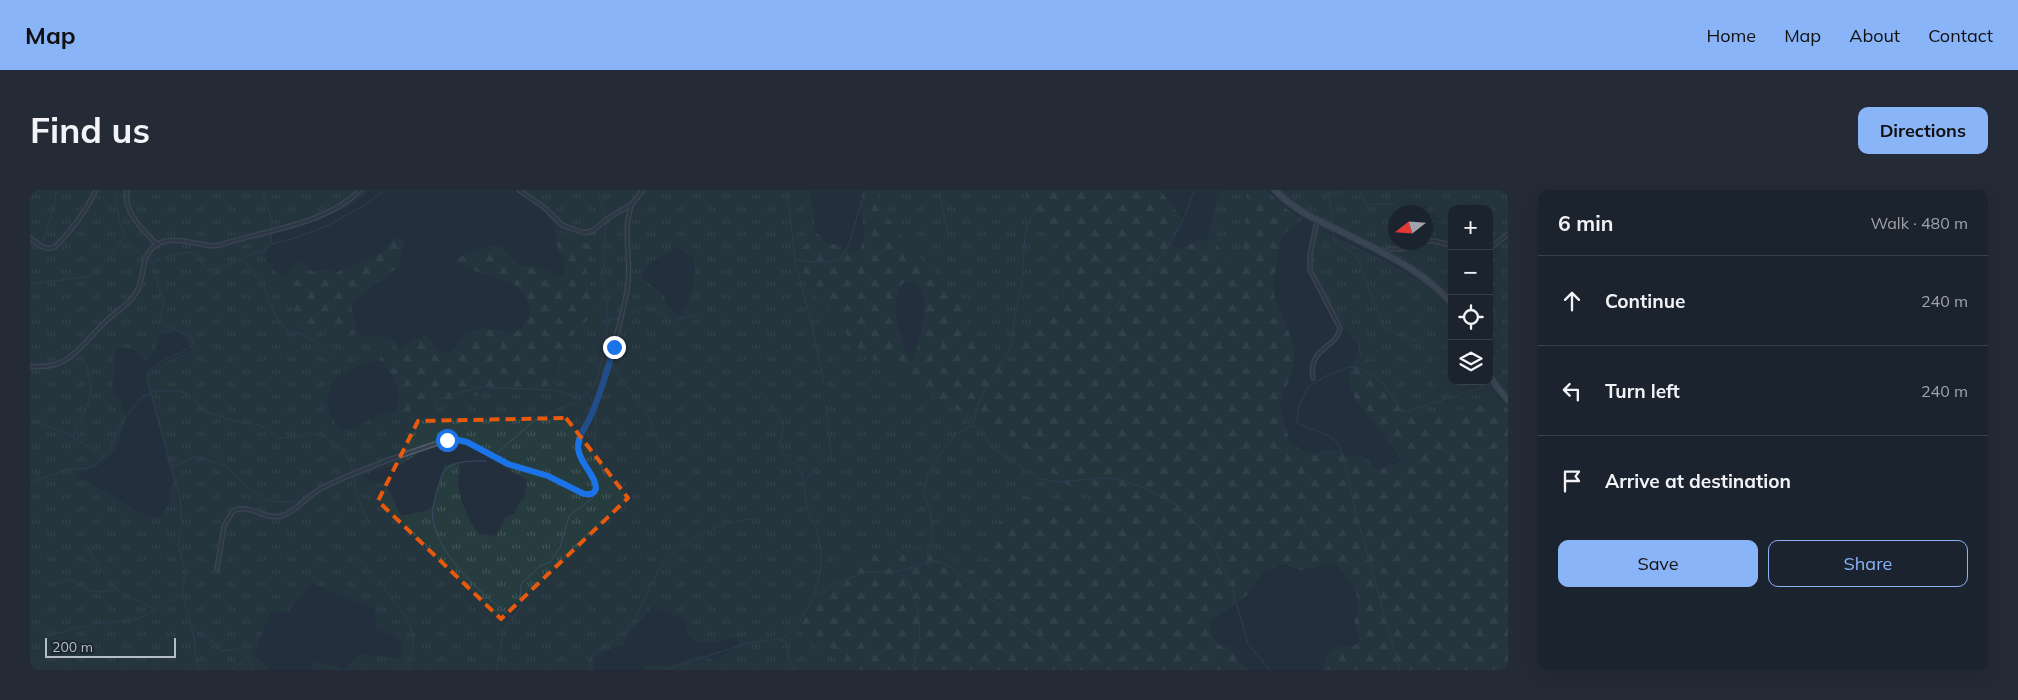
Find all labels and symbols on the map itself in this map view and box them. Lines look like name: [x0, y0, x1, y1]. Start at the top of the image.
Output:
north arrow: [1388, 205, 1433, 250]
route end: [603, 336, 626, 359]
route start: [436, 429, 459, 452]
scale bar: [45, 635, 176, 658]

